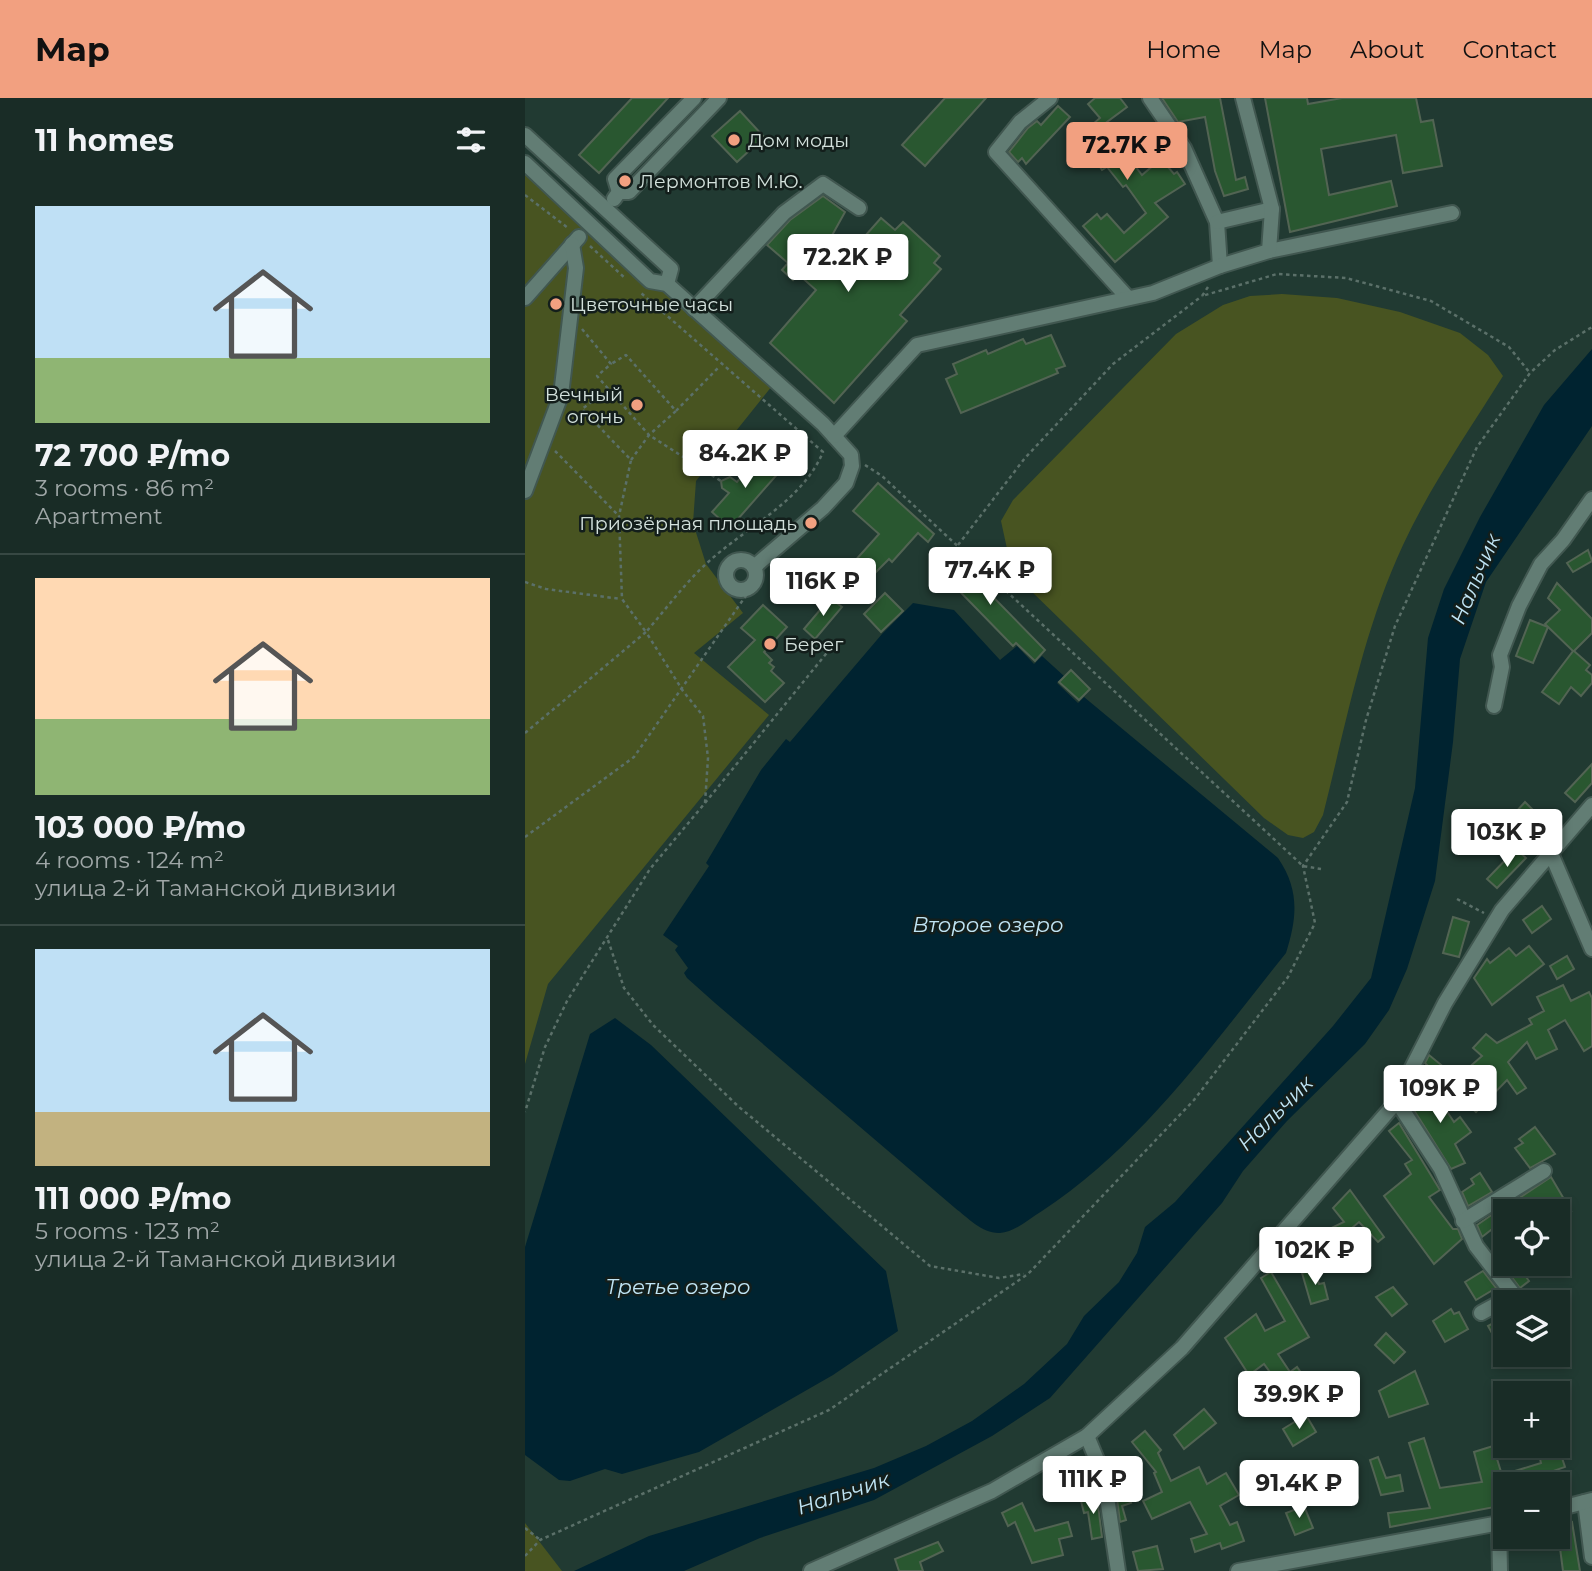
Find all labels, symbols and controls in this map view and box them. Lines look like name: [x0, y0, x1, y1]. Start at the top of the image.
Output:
text: Map: [35, 29, 110, 69]
text: Home: [1146, 35, 1221, 64]
text: Map: [1259, 35, 1312, 64]
text: About: [1350, 35, 1424, 64]
text: Contact: [1462, 35, 1557, 64]
icon: filters: [452, 121, 490, 159]
text: 11 homes: [35, 122, 174, 159]
pin: 72.7K ₽: [1062, 122, 1192, 182]
place label: Дом моды: [748, 129, 849, 152]
text: 72.7K ₽: [1082, 131, 1172, 159]
marker: Дом моды: [726, 132, 742, 148]
place label: Лермонтов М.Ю.: [639, 170, 802, 193]
marker: Лермонтов М.Ю.: [617, 173, 633, 189]
pin: 72.2K ₽: [783, 234, 913, 294]
text: 72.2K ₽: [803, 243, 893, 271]
icon: home: [200, 251, 326, 377]
place label: Цветочные часы: [570, 293, 733, 316]
marker: Цветочные часы: [548, 296, 564, 312]
place label: Вечный огонь: [545, 383, 623, 428]
marker: Вечный огонь: [629, 397, 645, 413]
pin: 84.2K ₽: [680, 430, 810, 490]
text: 72 700 ₽/mo: [35, 437, 230, 474]
text: 84.2K ₽: [699, 439, 791, 467]
text: 3 rooms · 86 m²: [35, 474, 214, 502]
text: Apartment: [35, 502, 163, 530]
place label: Приозёрная площадь: [579, 512, 797, 535]
marker: Приозёрная площадь: [803, 515, 819, 531]
water label: Нальчик: [1445, 529, 1506, 628]
pin: 77.4K ₽: [925, 547, 1055, 607]
text: 77.4K ₽: [945, 556, 1035, 584]
pin: 116K ₽: [766, 559, 880, 618]
text: 116K ₽: [786, 567, 860, 595]
icon: home: [200, 623, 326, 749]
place label: Берег: [784, 633, 843, 656]
marker: Берег: [762, 636, 778, 652]
text: 103 000 ₽/mo: [35, 809, 246, 846]
pin: 103K ₽: [1450, 810, 1564, 869]
text: 103K ₽: [1467, 818, 1547, 846]
text: 4 rooms · 124 m²: [35, 846, 224, 874]
text: улица 2-й Таманской дивизии: [35, 874, 397, 902]
water label: Второе озеро: [913, 912, 1063, 937]
icon: home: [200, 994, 326, 1120]
pin: 109K ₽: [1383, 1066, 1497, 1125]
water label: Нальчик: [1232, 1070, 1318, 1156]
text: 109K ₽: [1400, 1074, 1480, 1102]
text: 111 000 ₽/mo: [35, 1180, 231, 1217]
map controls: [1493, 1199, 1570, 1549]
button: locate: [1493, 1199, 1570, 1276]
text: 5 rooms · 123 m²: [35, 1217, 220, 1245]
pin: 102K ₽: [1258, 1228, 1372, 1287]
text: 102K ₽: [1275, 1236, 1355, 1264]
text: улица 2-й Таманской дивизии: [35, 1245, 397, 1273]
water label: Третье озеро: [605, 1274, 751, 1299]
button: layers: [1493, 1290, 1570, 1367]
pin: 39.9K ₽: [1234, 1372, 1364, 1431]
text: 39.9K ₽: [1254, 1380, 1344, 1408]
button: +: [1493, 1381, 1570, 1458]
pin: 111K ₽: [1036, 1456, 1150, 1516]
pin: 91.4K ₽: [1234, 1460, 1364, 1520]
text: 111K ₽: [1059, 1465, 1127, 1493]
water label: Нальчик: [794, 1466, 893, 1520]
text: 91.4K ₽: [1256, 1469, 1342, 1497]
button: −: [1493, 1472, 1570, 1549]

